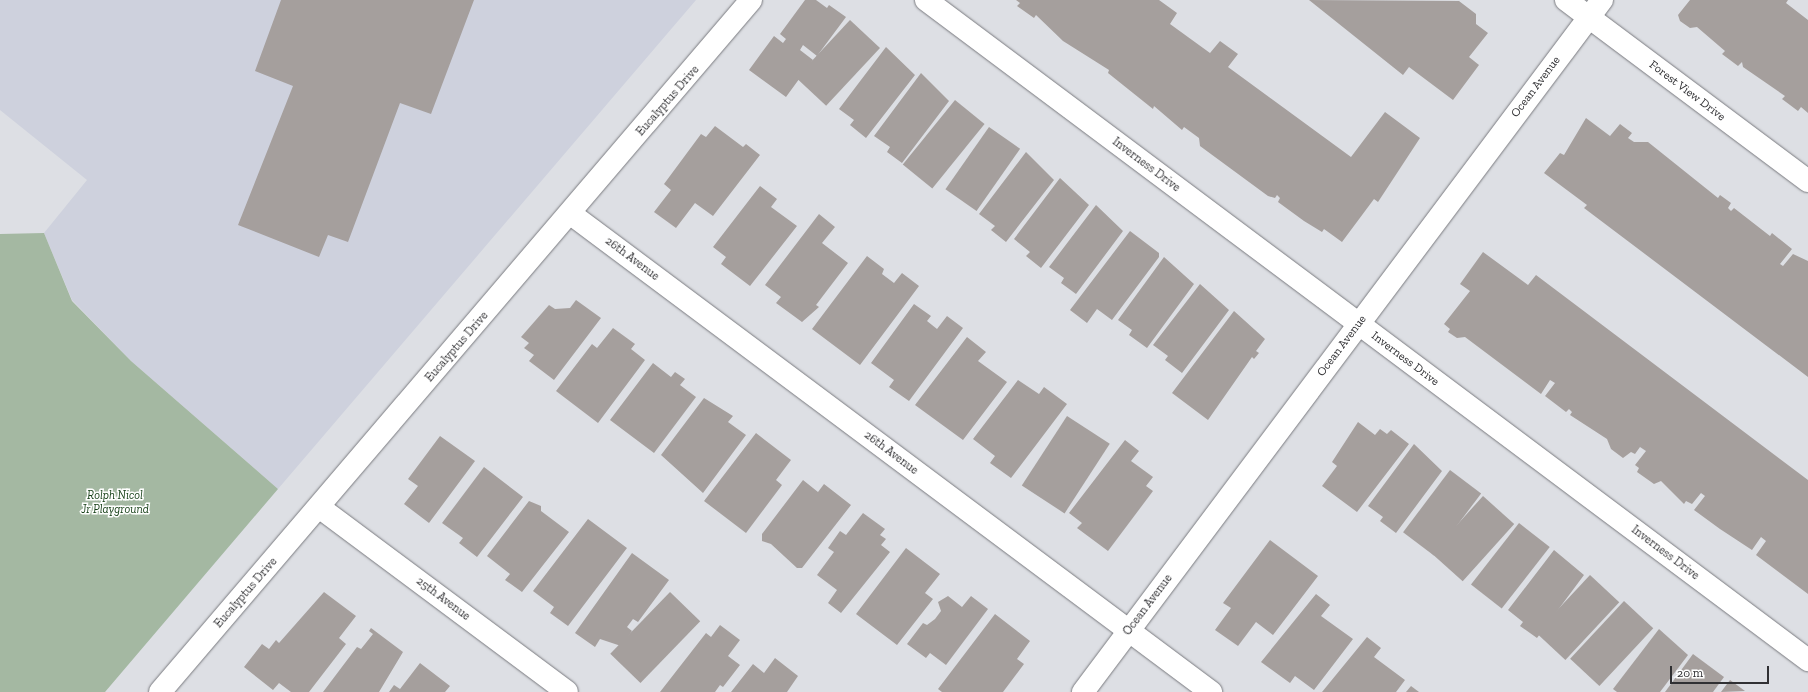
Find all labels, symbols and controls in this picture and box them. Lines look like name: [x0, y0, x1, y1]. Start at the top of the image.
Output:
street label: Ocean Avenue: [1508, 53, 1564, 121]
street label: Forest View Drive: [1646, 57, 1728, 125]
street label: Eucalyptus Drive: [634, 63, 702, 139]
street label: Inverness Drive: [1109, 135, 1183, 195]
street label: 26th Avenue: [602, 234, 662, 284]
street label: Eucalyptus Drive: [423, 309, 491, 385]
street label: Ocean Avenue: [1314, 312, 1370, 380]
street label: Inverness Drive: [1368, 329, 1442, 389]
street label: 26th Avenue: [861, 428, 921, 478]
park label: Rolph Nicol Jr Playground: [81, 489, 149, 517]
street label: Inverness Drive: [1628, 523, 1702, 583]
street label: Eucalyptus Drive: [212, 555, 280, 631]
street label: Ocean Avenue: [1120, 571, 1176, 639]
street label: 25th Avenue: [413, 574, 473, 624]
scale bar: [1672, 658, 1771, 684]
text: 20 m: [1677, 666, 1703, 680]

